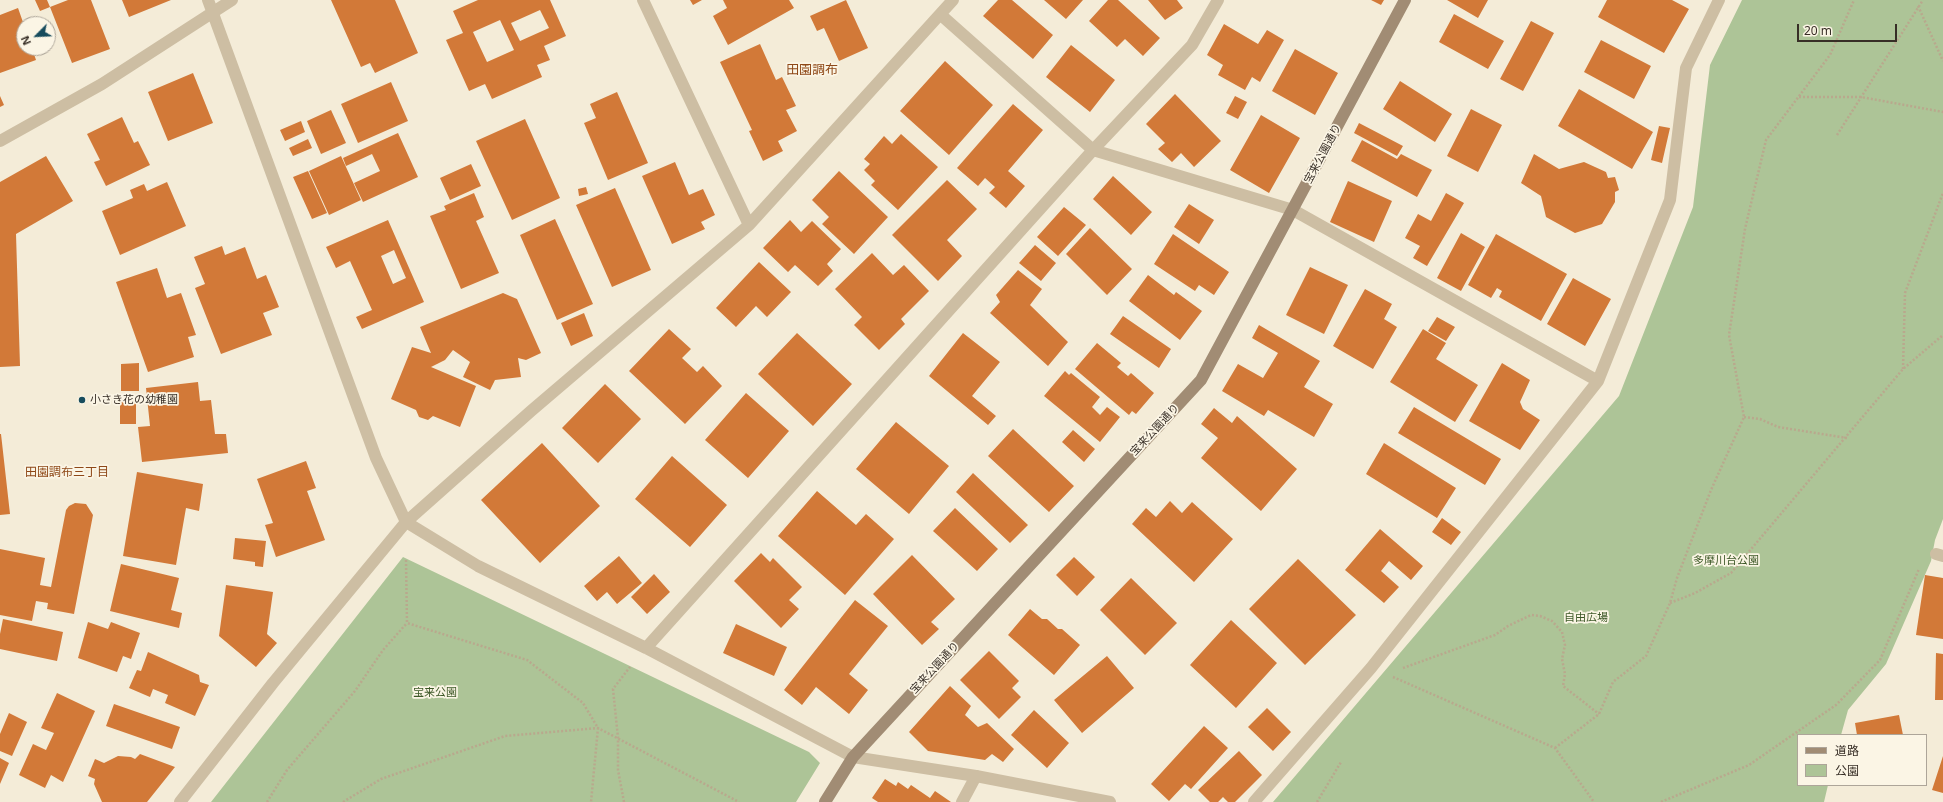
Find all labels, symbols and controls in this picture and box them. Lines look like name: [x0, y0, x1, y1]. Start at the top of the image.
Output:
north arrow: [16, 16, 56, 56]
scale bar: [1799, 16, 1899, 42]
text: 20 m: [1804, 22, 1832, 39]
text: N: [17, 34, 34, 48]
district label: 田園調布: [786, 62, 838, 78]
street label: 宝来公園通り: [1302, 122, 1344, 186]
place label: 小さき花の幼稚園: [90, 393, 178, 407]
marker: 小さき花の幼稚園: [77, 395, 87, 405]
street label: 宝来公園通り: [1128, 401, 1182, 459]
district label: 田園調布三丁目: [25, 466, 109, 480]
park label: 多摩川台公園: [1693, 554, 1759, 568]
park label: 自由広場: [1564, 611, 1608, 625]
street label: 宝来公園通り: [908, 639, 962, 697]
park label: 宝来公園: [413, 686, 457, 700]
legend: [1797, 734, 1927, 786]
text: 道路: [1835, 742, 1859, 759]
text: 公園: [1835, 762, 1859, 779]

